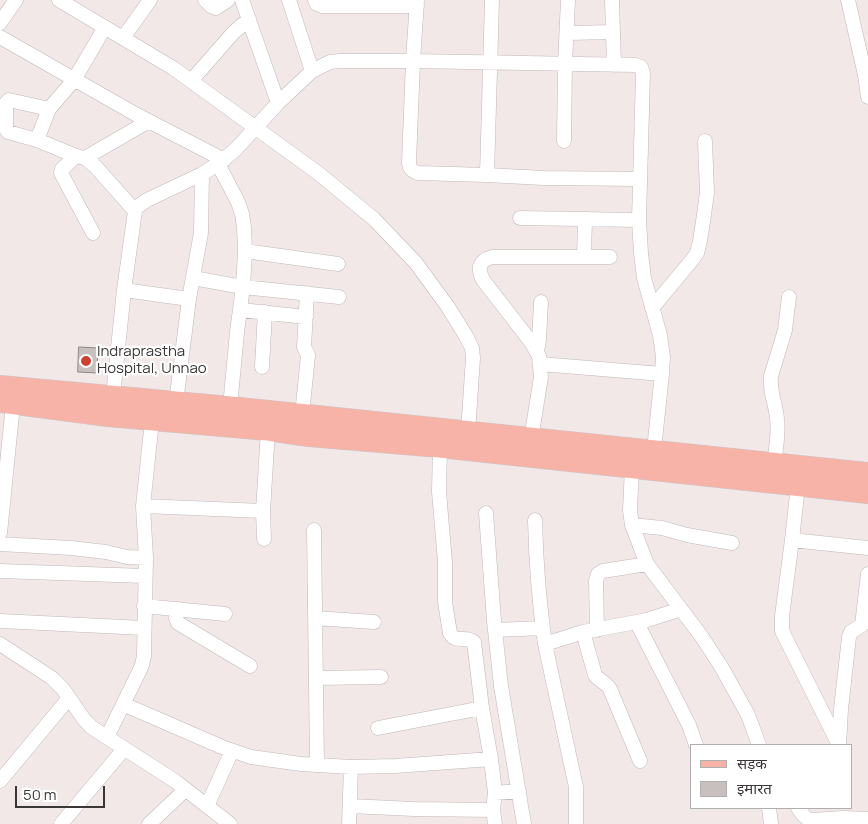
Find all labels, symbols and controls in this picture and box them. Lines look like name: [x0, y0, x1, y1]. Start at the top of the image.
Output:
place label: Indraprastha Hospital, Unnao: [97, 343, 207, 378]
marker: Indraprastha Hospital, Unnao: [79, 354, 93, 368]
legend: [690, 744, 853, 809]
text: सड़क: [737, 753, 767, 774]
scale bar: [18, 776, 108, 808]
text: इमारत: [737, 778, 772, 799]
text: 50 m: [23, 784, 57, 805]

